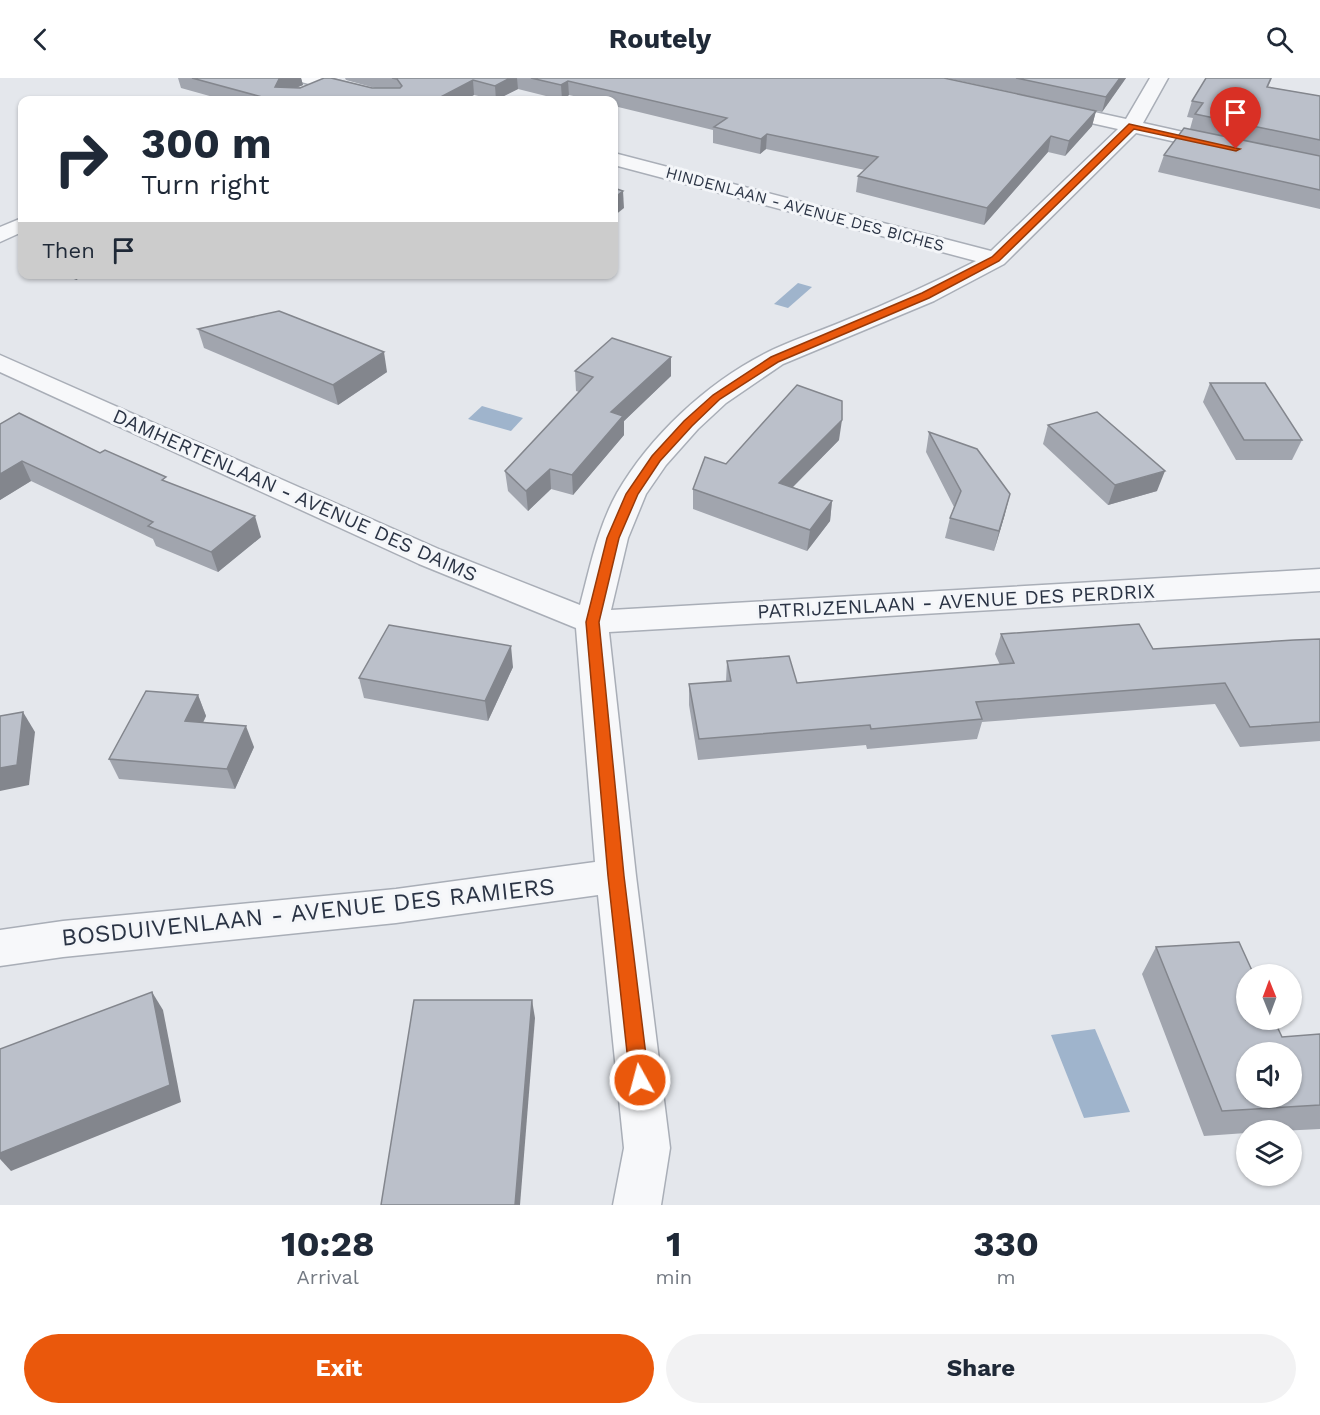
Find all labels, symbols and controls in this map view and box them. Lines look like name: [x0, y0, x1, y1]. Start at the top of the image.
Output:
icon: back: [24, 23, 57, 56]
text: Routely: [609, 23, 711, 55]
icon: search: [1263, 23, 1296, 56]
pin: [1210, 87, 1261, 149]
icon: arrive: [1219, 96, 1252, 129]
text: 300 m: [141, 119, 272, 168]
icon: right: [42, 120, 120, 198]
street label: HINDENLAAN - AVENUE DES BICHES: [664, 163, 946, 255]
text: Turn right: [141, 169, 270, 201]
icon: arrive: [107, 234, 140, 267]
text: Then: [42, 238, 95, 263]
street label: DAMHERTENLAAN - AVENUE DES DAIMS: [109, 403, 481, 587]
street label: PATRIJZENLAAN - AVENUE DES PERDRIX: [757, 579, 1155, 623]
street label: BOSDUIVENLAAN - AVENUE DES RAMIERS: [60, 872, 556, 952]
north arrow: [1236, 964, 1302, 1030]
map controls: [1236, 964, 1302, 1186]
button: sound: [1236, 1042, 1302, 1108]
position arrow: [608, 1048, 672, 1112]
button: layers: [1236, 1120, 1302, 1186]
text: 10:28: [281, 1223, 375, 1265]
text: 1: [666, 1223, 682, 1265]
text: 330: [973, 1223, 1039, 1265]
text: Arrival: [297, 1265, 359, 1289]
text: min: [655, 1265, 692, 1289]
text: m: [997, 1265, 1016, 1289]
button: Exit: [24, 1334, 654, 1403]
button: Share: [666, 1334, 1296, 1403]

